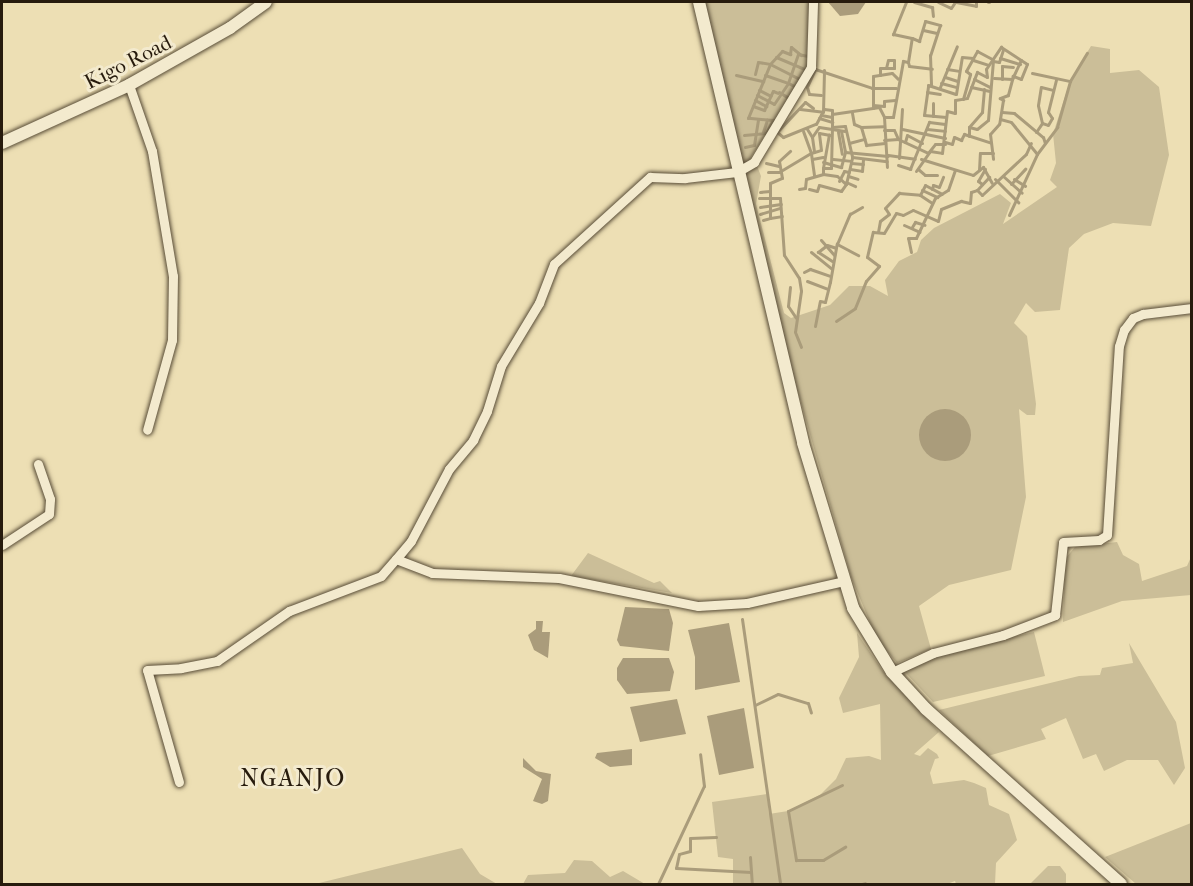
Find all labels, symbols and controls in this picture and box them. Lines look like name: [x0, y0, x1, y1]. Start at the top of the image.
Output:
street label: Kigo Road: [80, 29, 176, 95]
district label: NGANJO: [240, 765, 346, 793]

